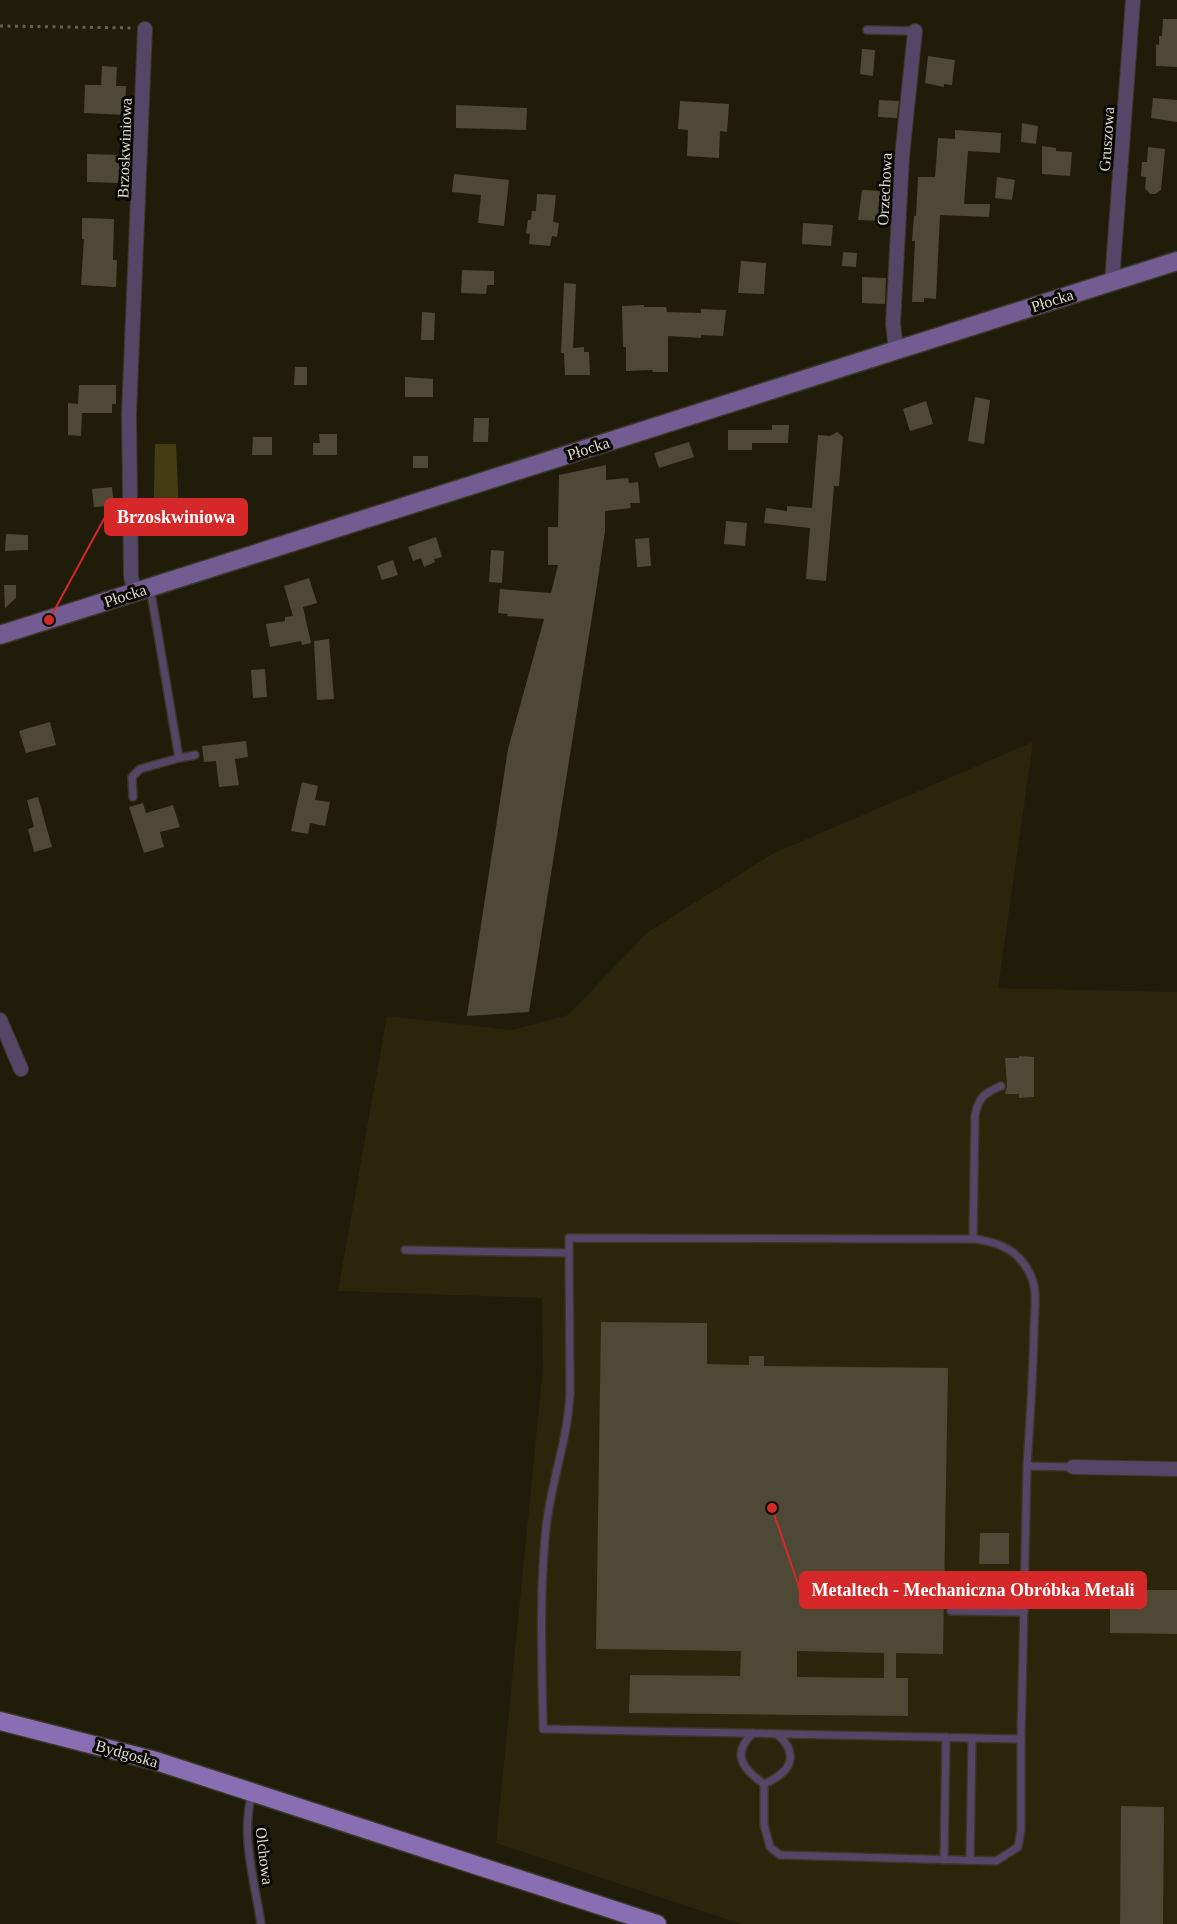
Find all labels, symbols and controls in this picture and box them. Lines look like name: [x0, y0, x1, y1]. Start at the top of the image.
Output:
street label: Brzoskwiniowa: [114, 98, 135, 199]
street label: Gruszowa: [1096, 106, 1117, 172]
street label: Orzechowa: [874, 152, 895, 226]
street label: Płocka: [1029, 286, 1075, 315]
street label: Płocka: [565, 434, 611, 463]
callout: Brzoskwiniowa: [105, 499, 247, 535]
text: Brzoskwiniowa: [117, 507, 235, 527]
street label: Płocka: [102, 581, 148, 610]
callout: Metaltech - Mechaniczna Obróbka Metali: [800, 1572, 1146, 1608]
text: Metaltech - Mechaniczna Obróbka Metali: [812, 1580, 1134, 1600]
street label: Bydgoska: [93, 1736, 160, 1771]
street label: Olchowa: [253, 1826, 276, 1886]

